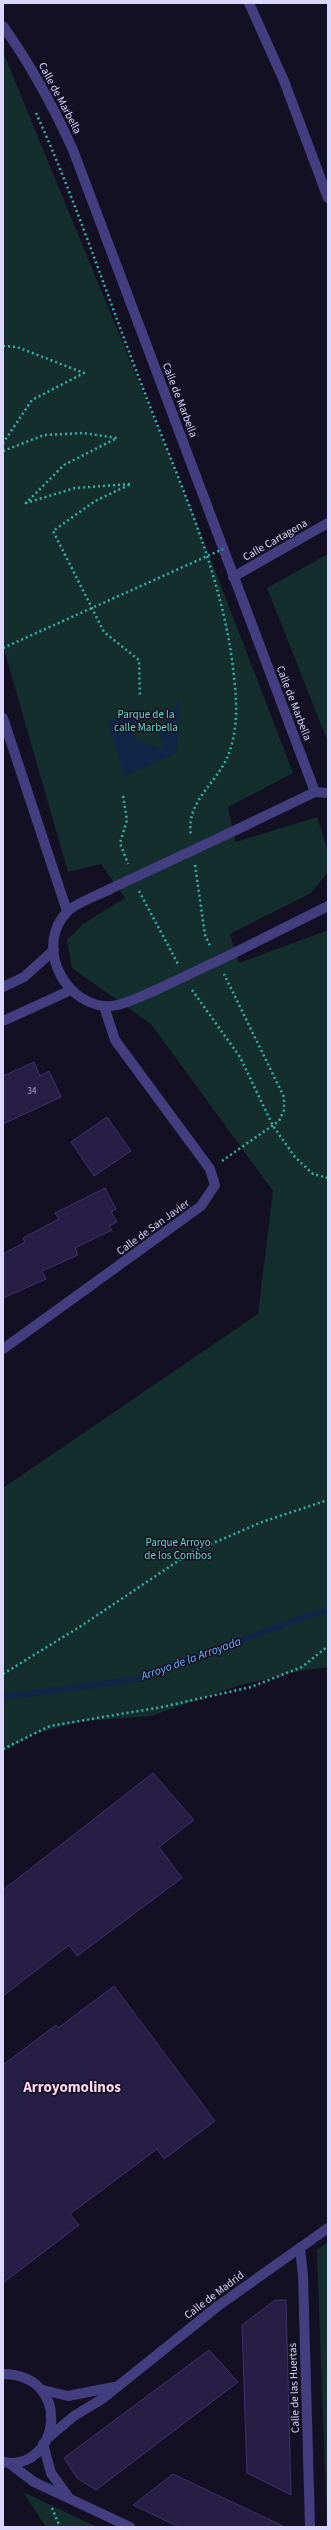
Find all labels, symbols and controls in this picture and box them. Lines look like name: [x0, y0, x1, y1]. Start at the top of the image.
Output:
street label: Calle de Marbella: [35, 60, 85, 136]
street label: Calle de Marbella: [159, 360, 201, 440]
street label: Calle Cartagena: [240, 515, 310, 565]
street label: Calle de Marbella: [273, 663, 315, 743]
park label: Parque de la calle Marbella: [114, 707, 178, 735]
house number: 34: [28, 1085, 37, 1098]
street label: Calle de San Javier: [114, 1195, 193, 1258]
park label: Parque Arroyo de los Combos: [144, 1535, 212, 1563]
water label: Arroyo de la Arroyada: [138, 1633, 244, 1685]
district label: Arroyomolinos: [22, 2077, 121, 2098]
street label: Calle de Madrid: [181, 2268, 247, 2322]
street label: Calle de las Huertas: [285, 2342, 303, 2433]

